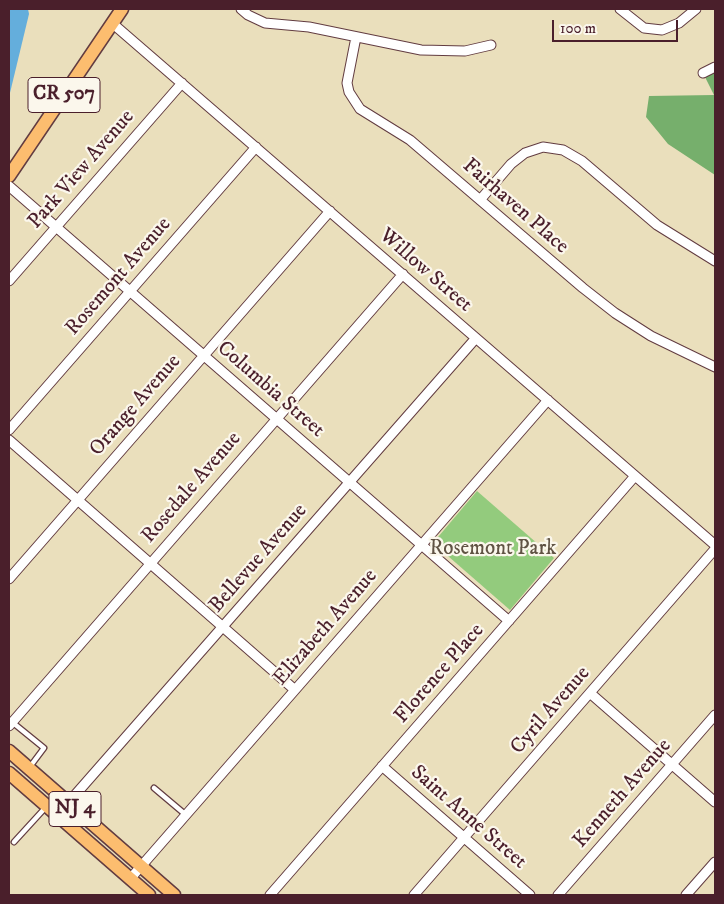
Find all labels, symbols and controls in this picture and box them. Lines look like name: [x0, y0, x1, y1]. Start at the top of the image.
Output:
scale bar: [554, 10, 680, 42]
text: 100 m: [560, 19, 596, 38]
road number: CR 507: [28, 78, 100, 112]
street label: Park View Avenue: [23, 105, 141, 235]
street label: Fairhaven Place: [457, 154, 573, 260]
street label: Rosemont Avenue: [61, 213, 177, 341]
street label: Willow Street: [373, 224, 477, 318]
street label: Columbia Street: [211, 336, 329, 444]
street label: Orange Avenue: [85, 350, 187, 462]
street label: Rosedale Avenue: [137, 427, 247, 549]
street label: Bellevue Avenue: [205, 499, 313, 619]
park label: Rosemont Park: [429, 537, 557, 563]
street label: Elizabeth Avenue: [269, 565, 383, 691]
street label: Florence Place: [390, 619, 490, 729]
street label: Cyril Avenue: [506, 662, 596, 760]
street label: Kenneth Avenue: [569, 734, 677, 854]
street label: Saint Anne Street: [405, 761, 531, 875]
road number: NJ 4: [49, 792, 101, 826]

